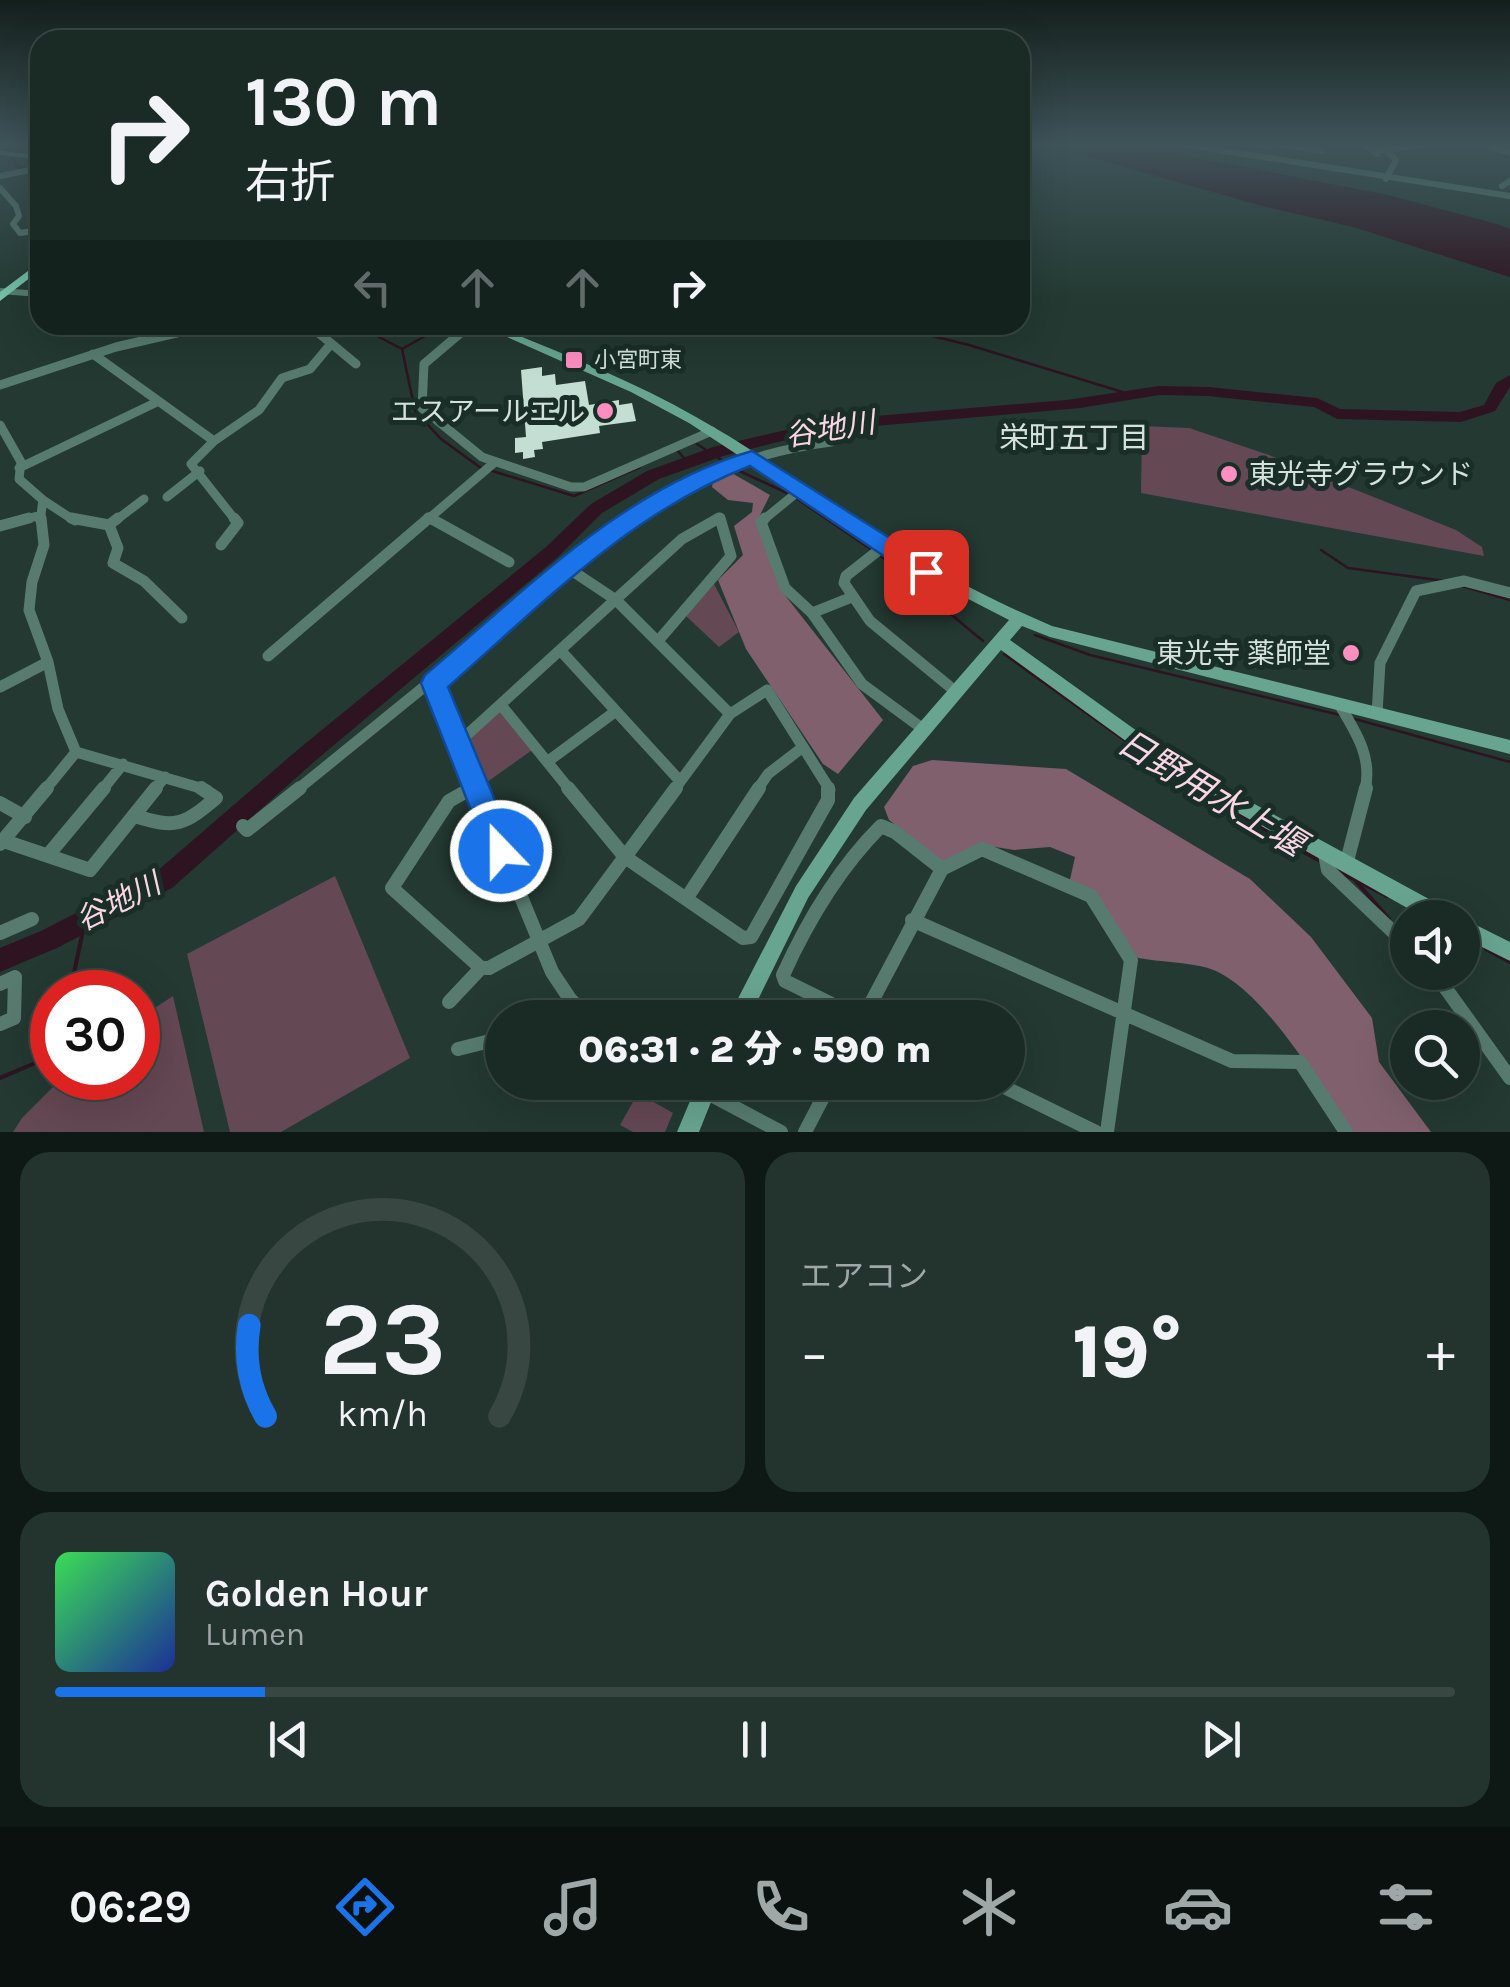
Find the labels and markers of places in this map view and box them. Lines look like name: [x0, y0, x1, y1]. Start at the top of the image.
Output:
place label: 小宮町東: [594, 347, 682, 373]
marker: 小宮町東: [563, 349, 585, 371]
place label: エスアールエル: [391, 395, 585, 428]
marker: エスアールエル: [594, 400, 616, 422]
place label: 東光寺グラウンド: [1249, 458, 1473, 491]
marker: 東光寺グラウンド: [1218, 463, 1240, 485]
pin: [884, 530, 969, 615]
place label: 東光寺 薬師堂: [1156, 637, 1331, 670]
marker: 東光寺 薬師堂: [1340, 642, 1362, 664]

